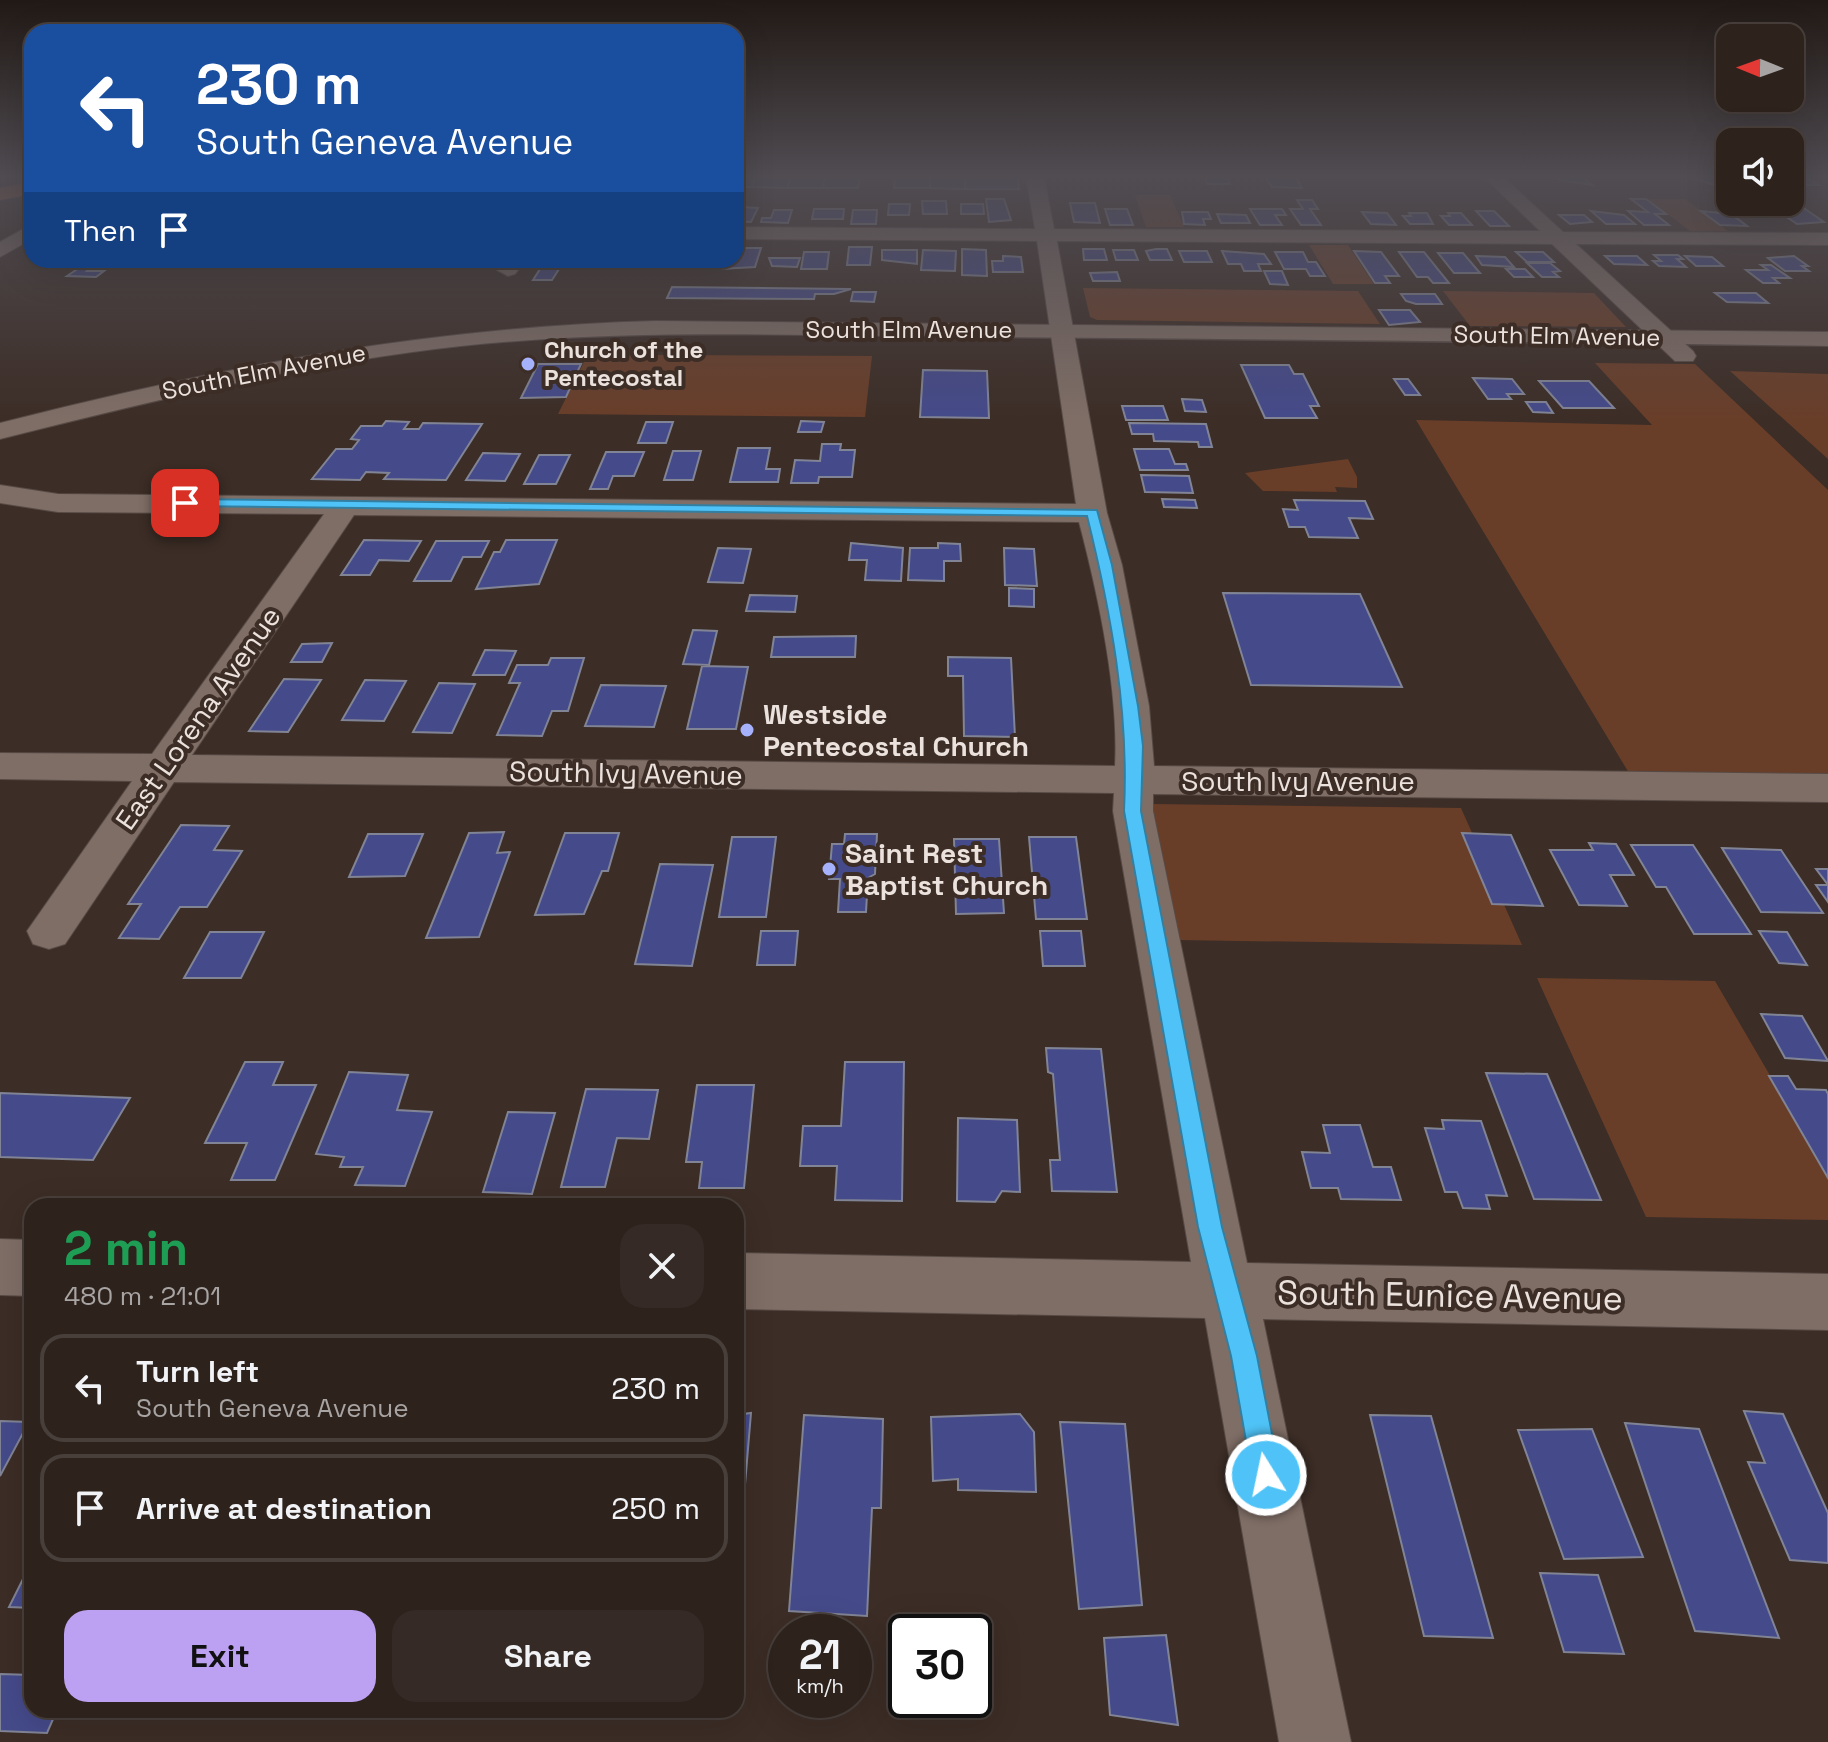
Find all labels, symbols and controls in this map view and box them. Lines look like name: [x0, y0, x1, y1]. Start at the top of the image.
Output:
north arrow: [1716, 24, 1804, 112]
map controls: [1716, 24, 1804, 216]
text: 230 m: [196, 49, 362, 120]
icon: left: [64, 56, 168, 160]
text: South Geneva Avenue: [196, 119, 573, 165]
button: sound: [1716, 128, 1804, 216]
icon: arrive: [152, 208, 196, 252]
text: Then: [64, 211, 136, 250]
street label: South Elm Avenue: [806, 314, 1012, 345]
street label: South Elm Avenue: [1453, 318, 1661, 353]
place label: Church of the Pentecostal: [544, 334, 703, 393]
street label: South Elm Avenue: [159, 337, 368, 406]
marker: Church of the Pentecostal: [519, 355, 537, 373]
pin: [151, 469, 219, 537]
icon: arrive: [163, 481, 207, 525]
street label: East Lorena Avenue: [107, 599, 289, 837]
place label: Westside Pentecostal Church: [763, 696, 1029, 764]
marker: Westside Pentecostal Church: [738, 721, 756, 739]
street label: South Ivy Avenue: [509, 753, 743, 793]
street label: South Ivy Avenue: [1181, 763, 1415, 799]
place label: Saint Rest Baptist Church: [845, 835, 1048, 903]
marker: Saint Rest Baptist Church: [820, 860, 838, 878]
text: 2 min: [64, 1218, 188, 1279]
button: close: [620, 1224, 704, 1308]
street label: South Eunice Avenue: [1277, 1271, 1623, 1320]
text: 480 m · 21:01: [64, 1279, 221, 1313]
text: Turn left: [136, 1352, 259, 1391]
icon: left: [68, 1366, 112, 1410]
text: 230 m: [611, 1369, 700, 1408]
text: South Geneva Avenue: [136, 1391, 409, 1425]
position arrow: [1224, 1433, 1308, 1517]
icon: arrive: [68, 1486, 112, 1530]
text: Arrive at destination: [136, 1489, 432, 1528]
text: 250 m: [611, 1489, 700, 1528]
button: Exit: [64, 1610, 376, 1702]
button: Share: [392, 1610, 704, 1702]
speed limit sign: 30: [888, 1614, 992, 1718]
text: 21: [799, 1630, 841, 1681]
text: km/h: [796, 1673, 844, 1699]

